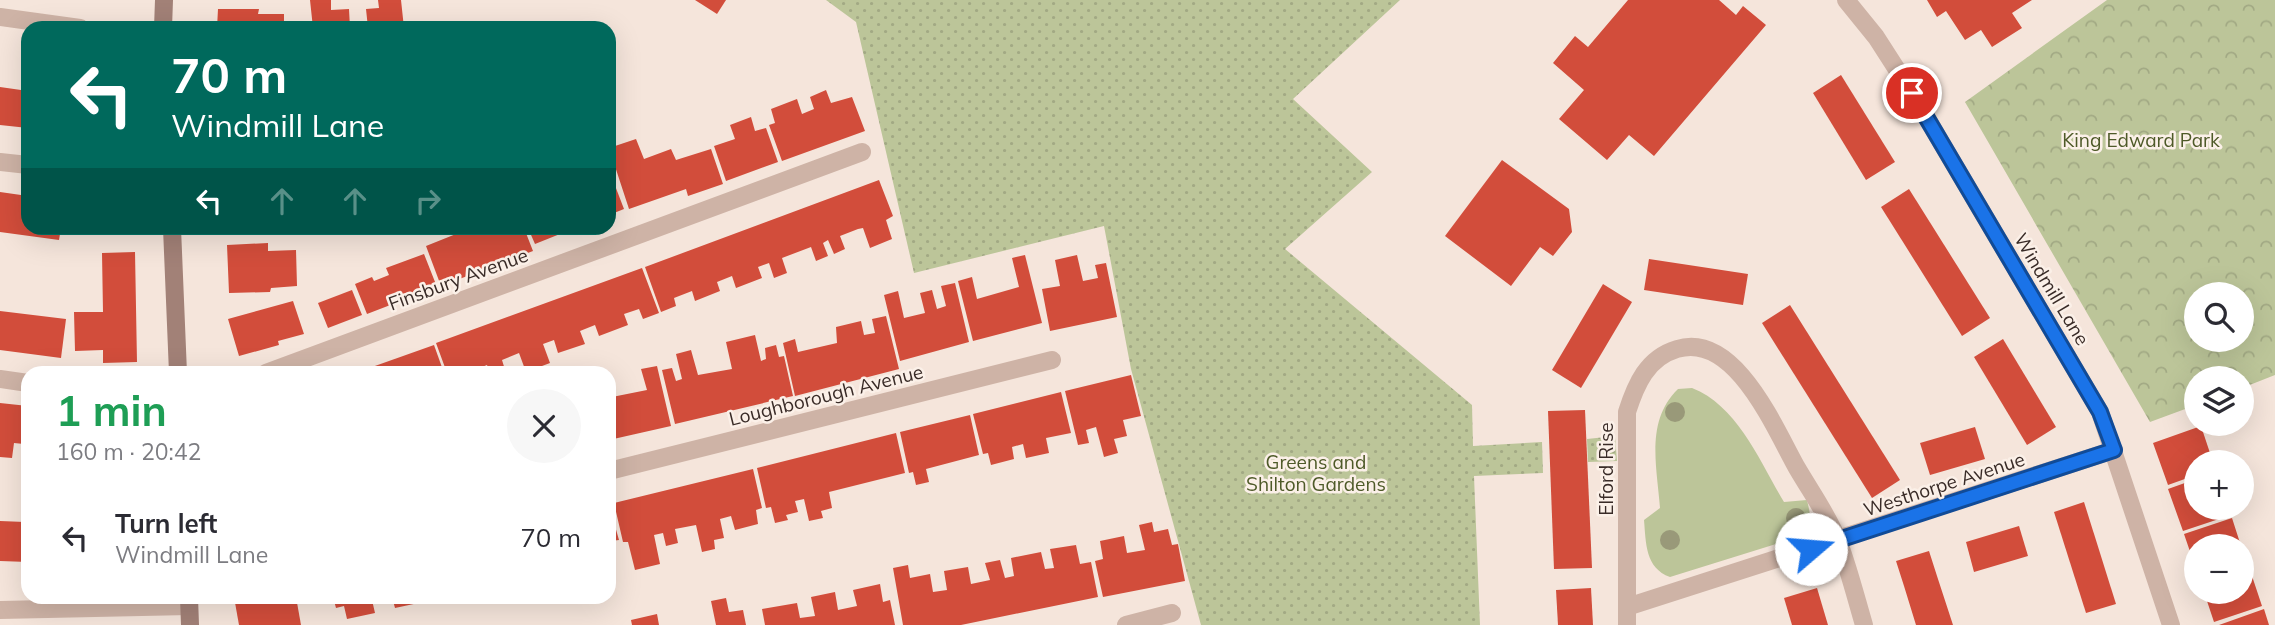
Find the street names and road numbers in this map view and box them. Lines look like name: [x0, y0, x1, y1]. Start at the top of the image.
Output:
street label: Windmill Lane: [2009, 229, 2095, 349]
street label: Finsbury Avenue: [385, 243, 531, 315]
street label: Loughborough Avenue: [726, 359, 926, 431]
street label: Elford Rise: [1594, 422, 1618, 516]
street label: Westhorpe Avenue: [1860, 447, 2028, 521]

